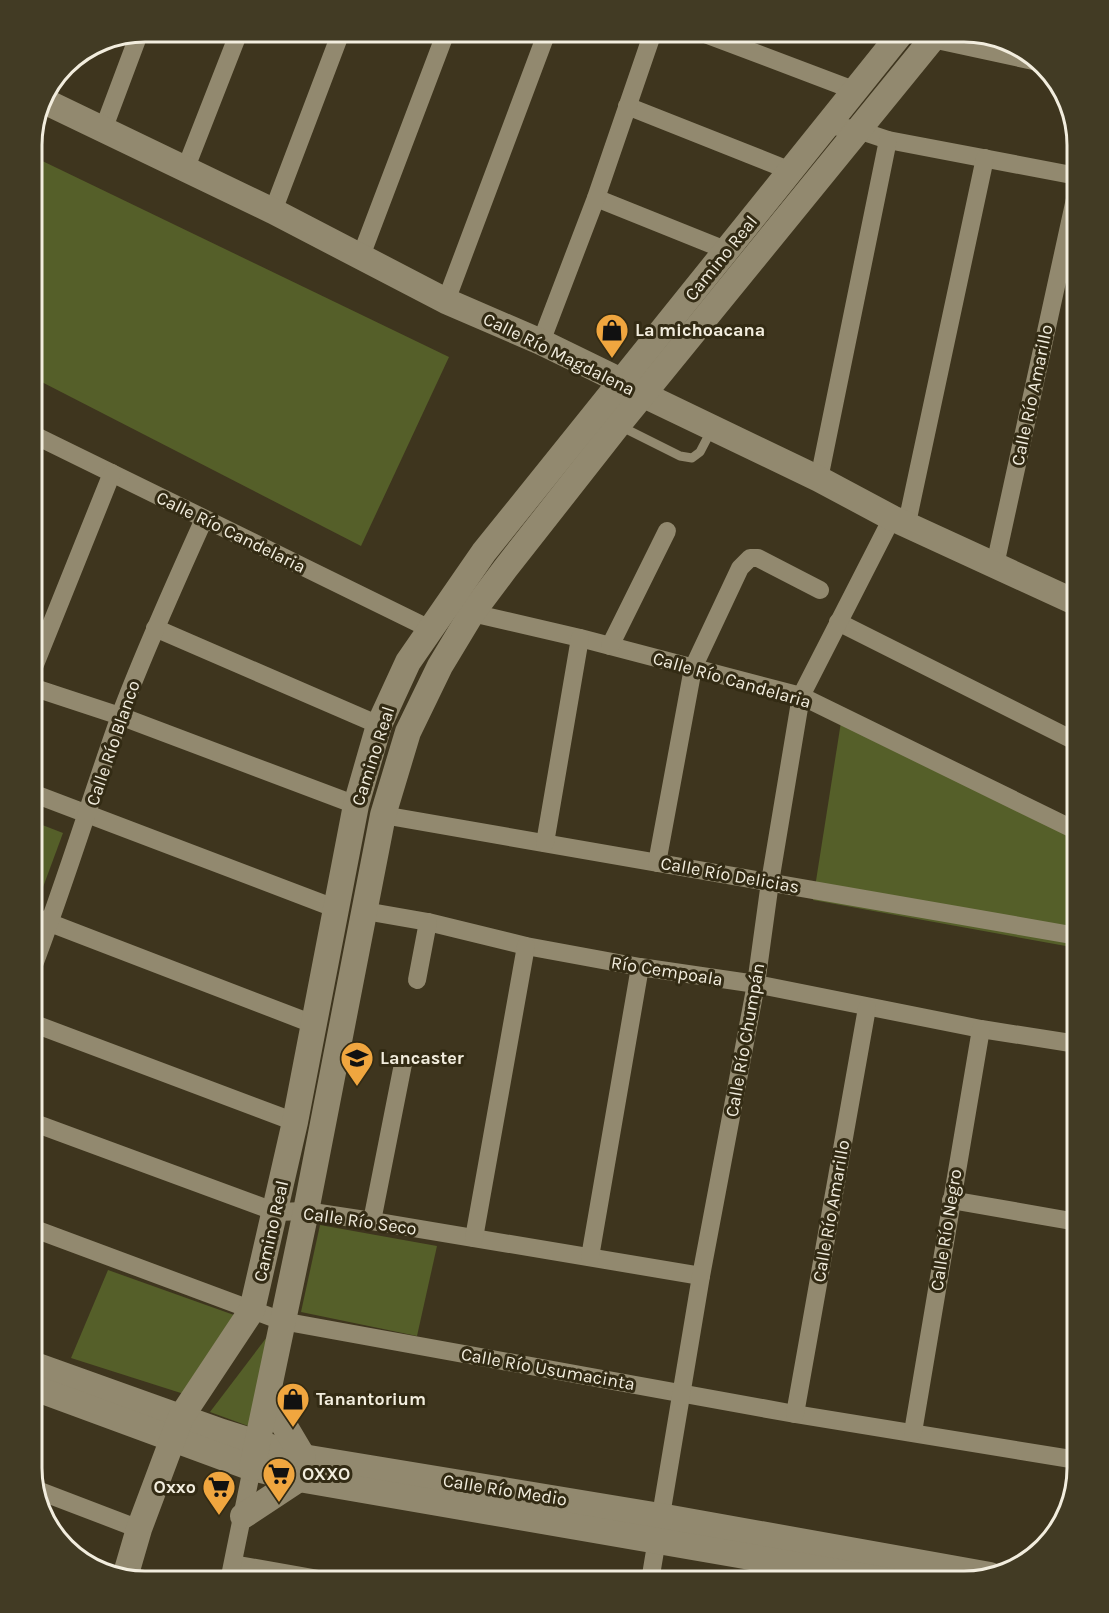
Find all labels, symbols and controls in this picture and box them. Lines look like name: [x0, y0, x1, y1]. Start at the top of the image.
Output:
street label: Camino Real: [680, 211, 762, 305]
street label: Calle Río Magdalena: [480, 308, 638, 400]
shop icon: La michoacana: [594, 312, 630, 359]
place label: La michoacana: [635, 319, 765, 341]
street label: Calle Río Amarillo: [1006, 322, 1058, 468]
street label: Calle Río Candelaria: [153, 486, 309, 578]
street label: Calle Río Candelaria: [650, 647, 814, 713]
street label: Calle Río Blanco: [81, 677, 145, 809]
street label: Camino Real: [347, 703, 399, 809]
street label: Calle Río Delicias: [659, 852, 801, 898]
street label: Río Cempoala: [610, 951, 724, 991]
street label: Calle Río Chumpán: [721, 961, 769, 1119]
school or university icon: Lancaster: [339, 1040, 375, 1087]
place label: Lancaster: [380, 1047, 464, 1069]
street label: Calle Río Amarillo: [808, 1138, 854, 1284]
street label: Calle Río Negro: [926, 1167, 966, 1293]
street label: Camino Real: [249, 1178, 293, 1284]
street label: Calle Río Seco: [302, 1202, 418, 1240]
street label: Calle Río Usumacinta: [459, 1343, 637, 1395]
shop icon: Tanantorium: [275, 1381, 311, 1428]
place label: Tanantorium: [316, 1388, 426, 1410]
supermarket icon: OXXO: [261, 1456, 297, 1503]
place label: OXXO: [302, 1463, 350, 1485]
supermarket icon: Oxxo: [201, 1469, 237, 1516]
street label: Calle Río Medio: [441, 1469, 569, 1511]
place label: Oxxo: [154, 1476, 196, 1498]

